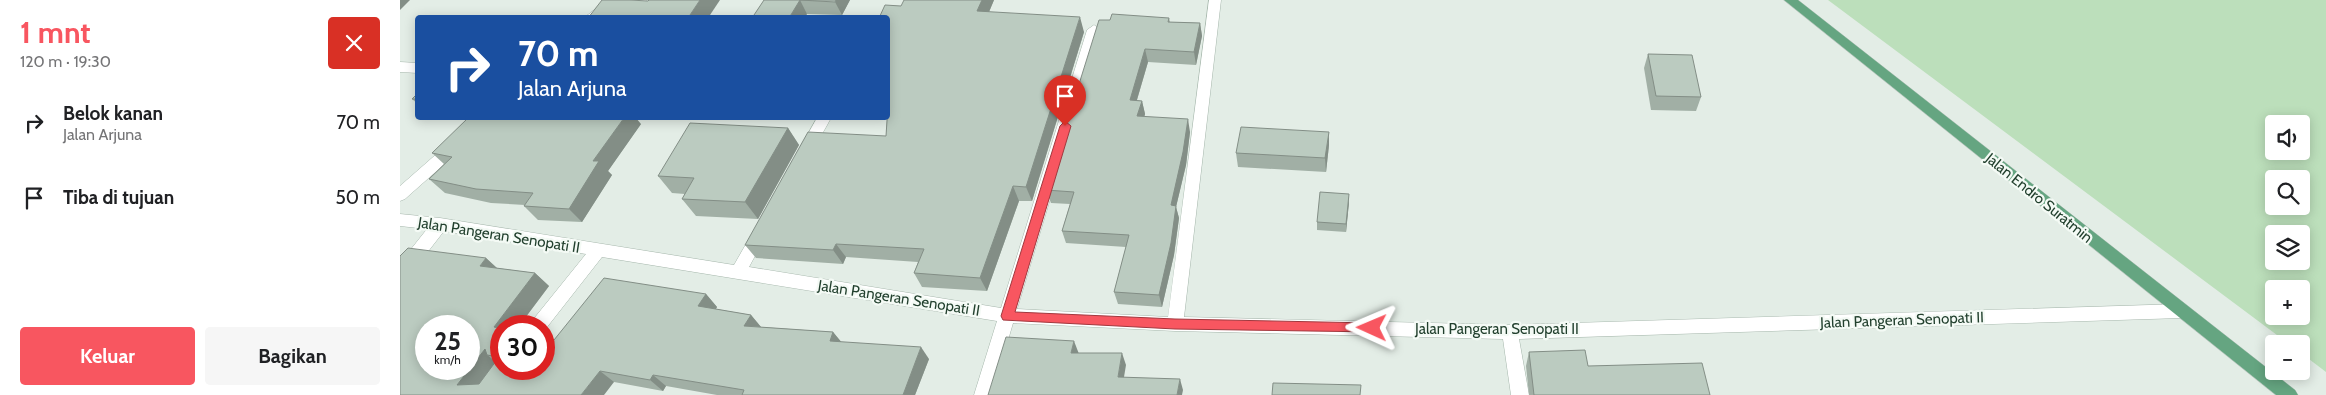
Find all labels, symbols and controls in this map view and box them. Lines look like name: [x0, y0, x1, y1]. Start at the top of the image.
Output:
text: 1 mnt: [20, 14, 91, 51]
button: close: [328, 17, 380, 69]
text: 70 m: [518, 32, 599, 75]
icon: right: [435, 35, 500, 100]
text: 120 m · 19:30: [20, 52, 111, 71]
text: Jalan Arjuna: [518, 75, 627, 102]
pin: [1044, 75, 1086, 126]
icon: arrive: [1051, 82, 1079, 110]
text: Belok kanan: [63, 102, 163, 125]
icon: right: [20, 109, 48, 137]
text: 70 m: [336, 111, 380, 134]
map controls: [2265, 115, 2310, 380]
button: sound: [2265, 115, 2310, 160]
text: Jalan Arjuna: [63, 125, 142, 144]
street label: Jalan Endro Suratmin: [1981, 149, 2096, 247]
button: search: [2265, 170, 2310, 215]
icon: arrive: [20, 184, 48, 212]
text: Tiba di tujuan: [63, 186, 174, 209]
text: 50 m: [336, 186, 380, 209]
street label: Jalan Pangeran Senopati II: [416, 213, 581, 257]
button: layers: [2265, 225, 2310, 270]
street label: Jalan Pangeran Senopati II: [816, 276, 981, 320]
button: +: [2265, 280, 2310, 325]
position arrow: [1345, 301, 1397, 353]
street label: Jalan Pangeran Senopati II: [1819, 308, 1984, 332]
speed limit sign: 30: [490, 315, 555, 380]
street label: Jalan Pangeran Senopati II: [1414, 320, 1579, 338]
text: 25: [434, 326, 461, 356]
button: Keluar: [20, 327, 195, 385]
button: Bagikan: [205, 327, 380, 385]
button: −: [2265, 335, 2310, 380]
text: km/h: [434, 352, 461, 367]

